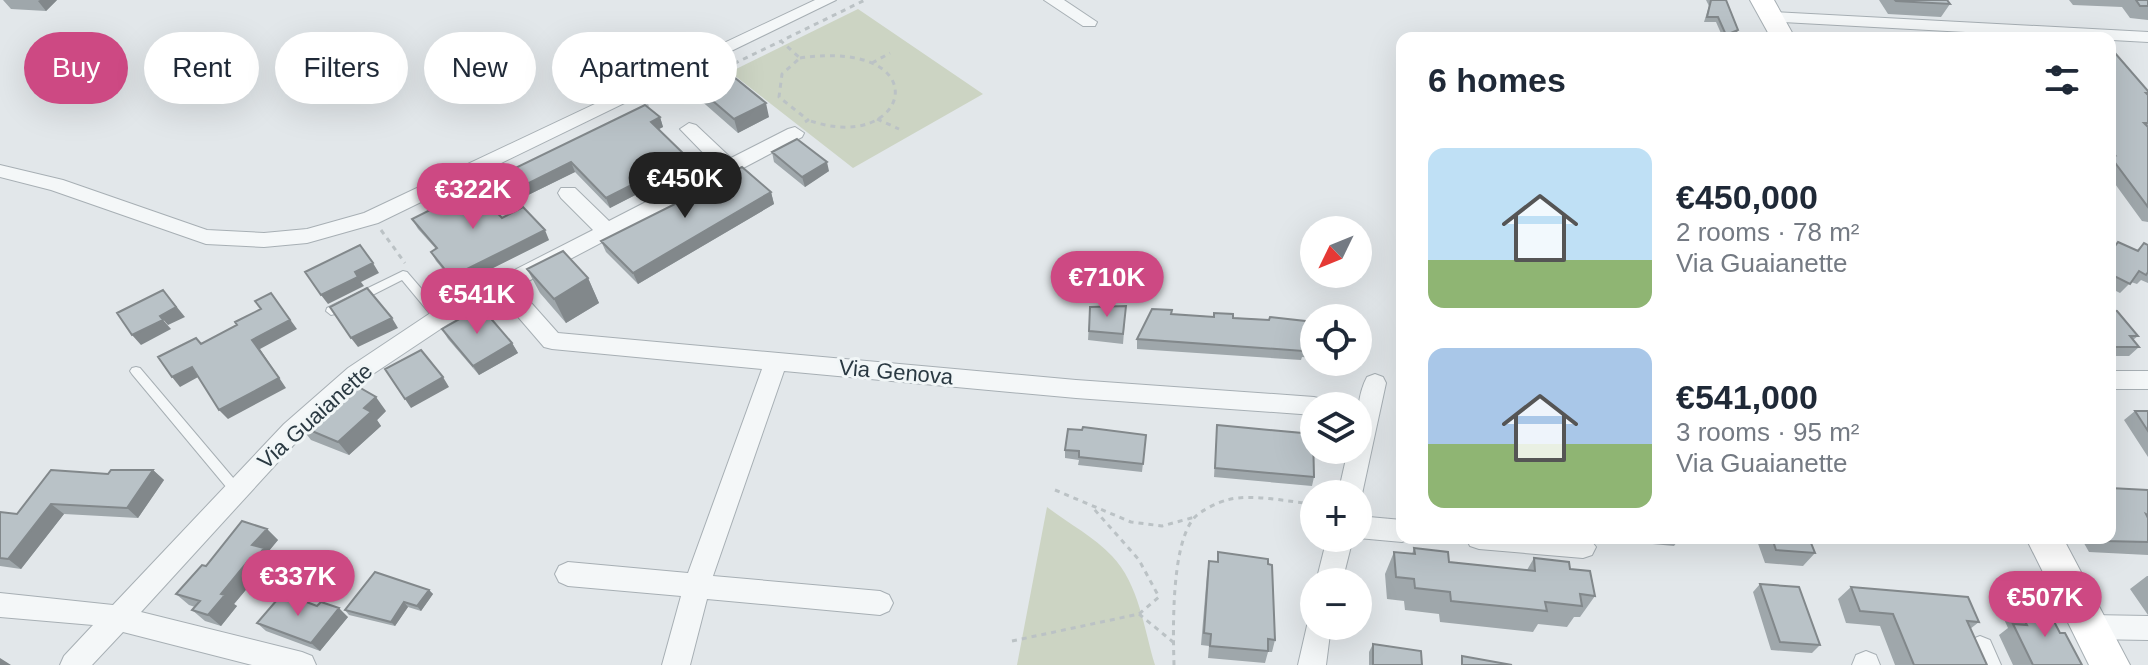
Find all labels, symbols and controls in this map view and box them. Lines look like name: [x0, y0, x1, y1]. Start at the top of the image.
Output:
chip: Buy: [24, 32, 128, 104]
chip: Rent: [144, 32, 259, 104]
chip: Filters: [275, 32, 408, 104]
chip: New: [424, 32, 536, 104]
chip: Apartment: [552, 32, 737, 104]
icon: filters: [2040, 58, 2084, 102]
text: 6 homes: [1428, 61, 1566, 99]
pin: €450K: [629, 152, 741, 220]
pin: €322K: [417, 163, 529, 231]
text: €450K: [647, 163, 723, 193]
text: €322K: [435, 174, 511, 204]
text: €450,000: [1676, 178, 1818, 216]
icon: home: [1492, 180, 1588, 276]
north arrow: [1300, 216, 1372, 288]
map controls: [1300, 216, 1372, 640]
text: 2 rooms · 78 m²: [1676, 217, 1860, 247]
text: Via Guaianette: [1676, 248, 1848, 278]
pin: €710K: [1051, 251, 1163, 319]
text: €710K: [1069, 262, 1145, 292]
pin: €541K: [421, 268, 533, 336]
text: €541K: [439, 279, 515, 309]
button: locate: [1300, 304, 1372, 376]
street label: Via Genova: [838, 355, 955, 390]
street label: Via Guaianette: [253, 358, 377, 474]
text: €541,000: [1676, 378, 1818, 416]
icon: home: [1492, 380, 1588, 476]
button: layers: [1300, 392, 1372, 464]
text: 3 rooms · 95 m²: [1676, 417, 1860, 447]
text: Via Guaianette: [1676, 448, 1848, 478]
button: +: [1300, 480, 1372, 552]
pin: €337K: [242, 550, 354, 618]
text: €337K: [260, 561, 336, 591]
button: −: [1300, 568, 1372, 640]
pin: €507K: [1989, 571, 2101, 639]
text: €507K: [2007, 582, 2083, 612]

